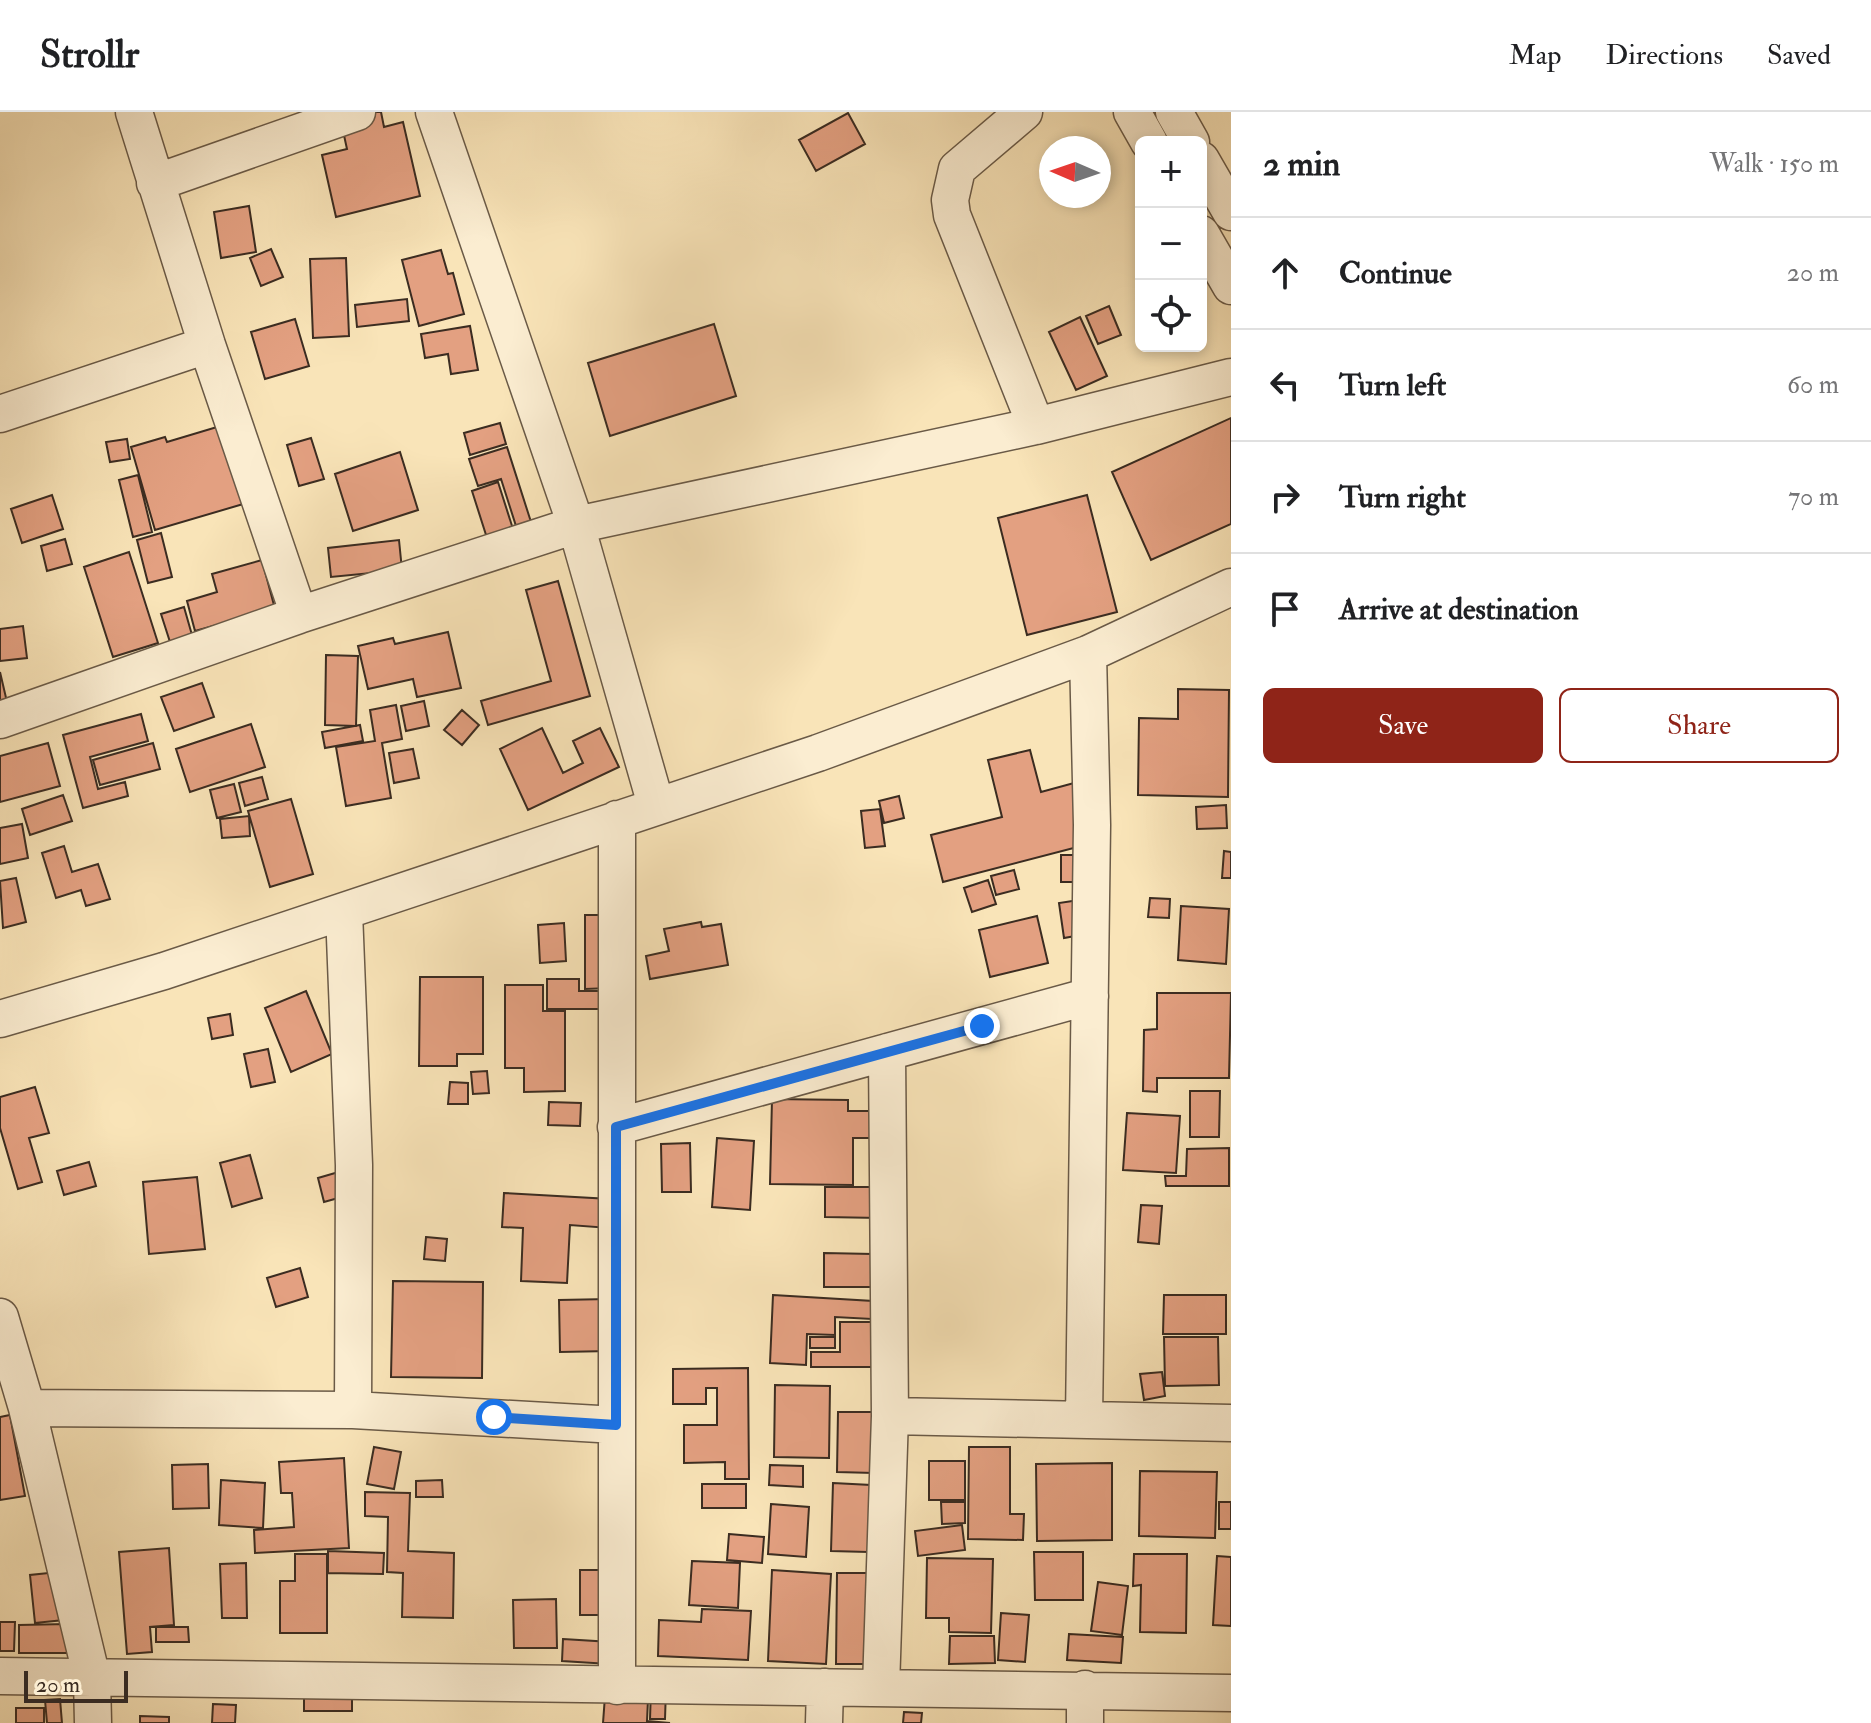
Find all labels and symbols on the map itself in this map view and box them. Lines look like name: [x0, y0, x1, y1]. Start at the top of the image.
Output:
north arrow: [1039, 136, 1111, 208]
route end: [964, 1008, 1000, 1044]
route start: [476, 1399, 512, 1435]
scale bar: [24, 1667, 128, 1703]

